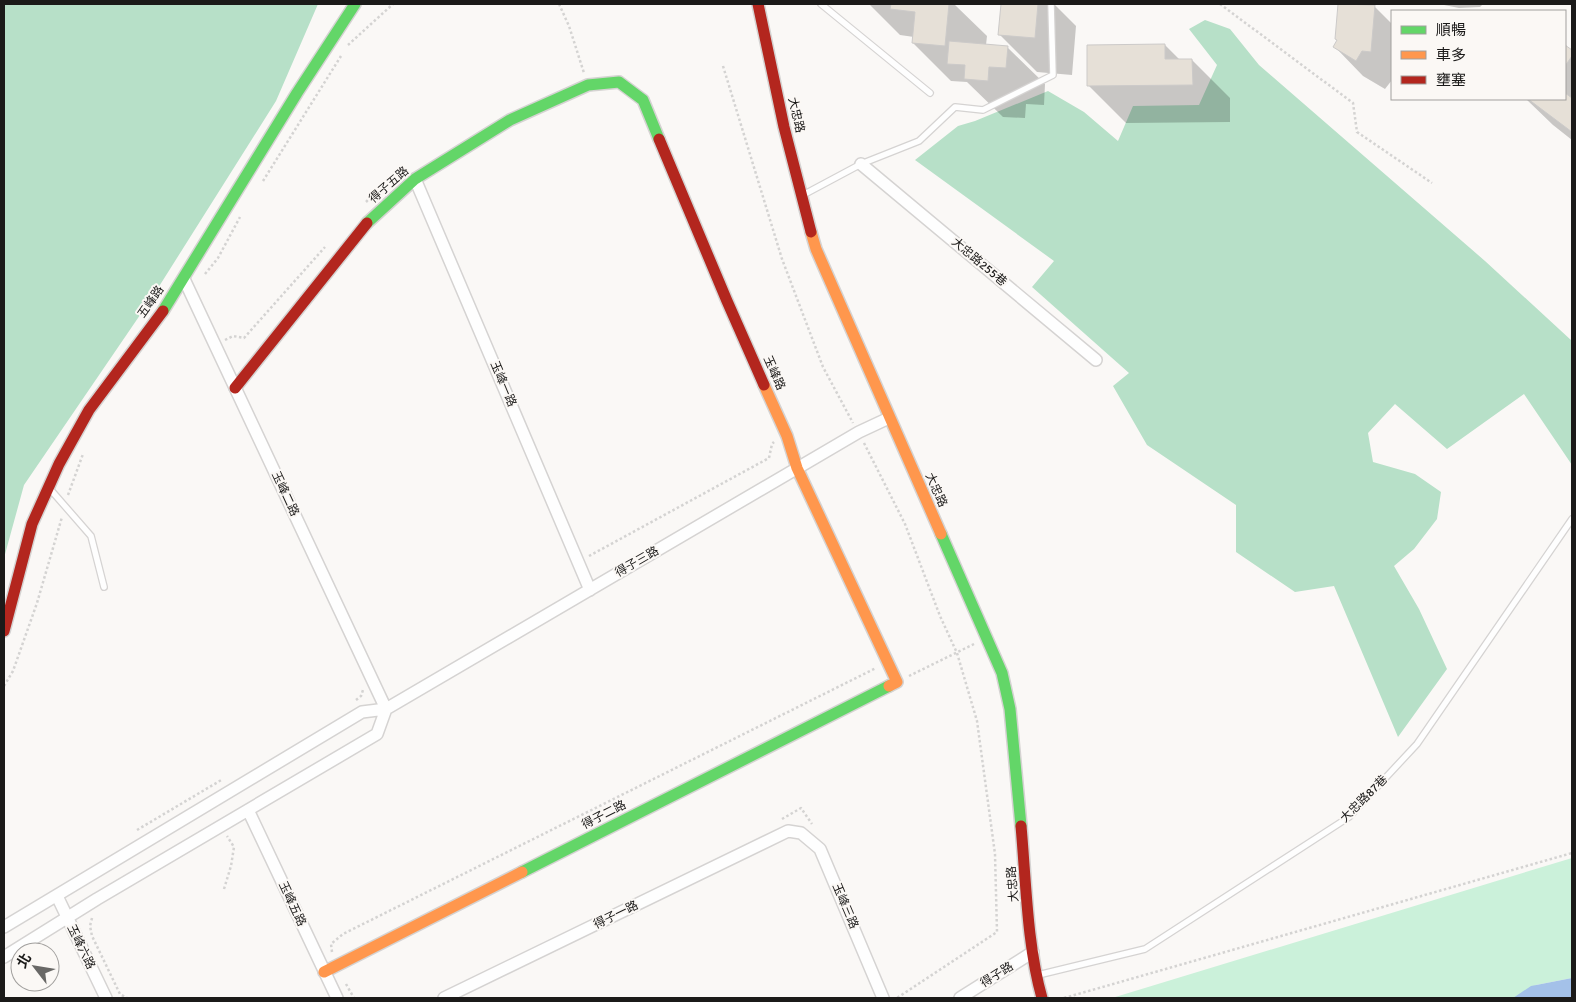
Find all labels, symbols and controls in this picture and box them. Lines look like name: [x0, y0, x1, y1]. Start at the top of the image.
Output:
legend: [1391, 10, 1566, 100]
text: 順暢: [1436, 21, 1466, 39]
text: 車多: [1436, 46, 1466, 64]
text: 壅塞: [1436, 71, 1466, 89]
street label: 大忠路: [785, 96, 807, 134]
street label: 得子五路: [366, 164, 412, 206]
street label: 大忠路255巷: [948, 235, 1010, 289]
street label: 五峰路: [135, 283, 167, 321]
street label: 玉峰路: [760, 353, 788, 393]
street label: 玉峰一路: [487, 359, 519, 409]
street label: 玉峰二路: [268, 469, 302, 519]
street label: 大忠路: [922, 470, 950, 510]
street label: 得子三路: [612, 544, 662, 580]
street label: 大忠路87巷: [1337, 772, 1391, 826]
street label: 得子二路: [579, 797, 629, 833]
street label: 大忠路: [1004, 865, 1022, 903]
street label: 玉峰五路: [275, 879, 309, 929]
street label: 玉峰三路: [829, 881, 861, 931]
street label: 得子一路: [591, 898, 641, 932]
street label: 玉峰六路: [64, 922, 98, 972]
north arrow: [10, 942, 60, 992]
text: 北: [13, 950, 35, 971]
street label: 得子路: [978, 959, 1016, 991]

